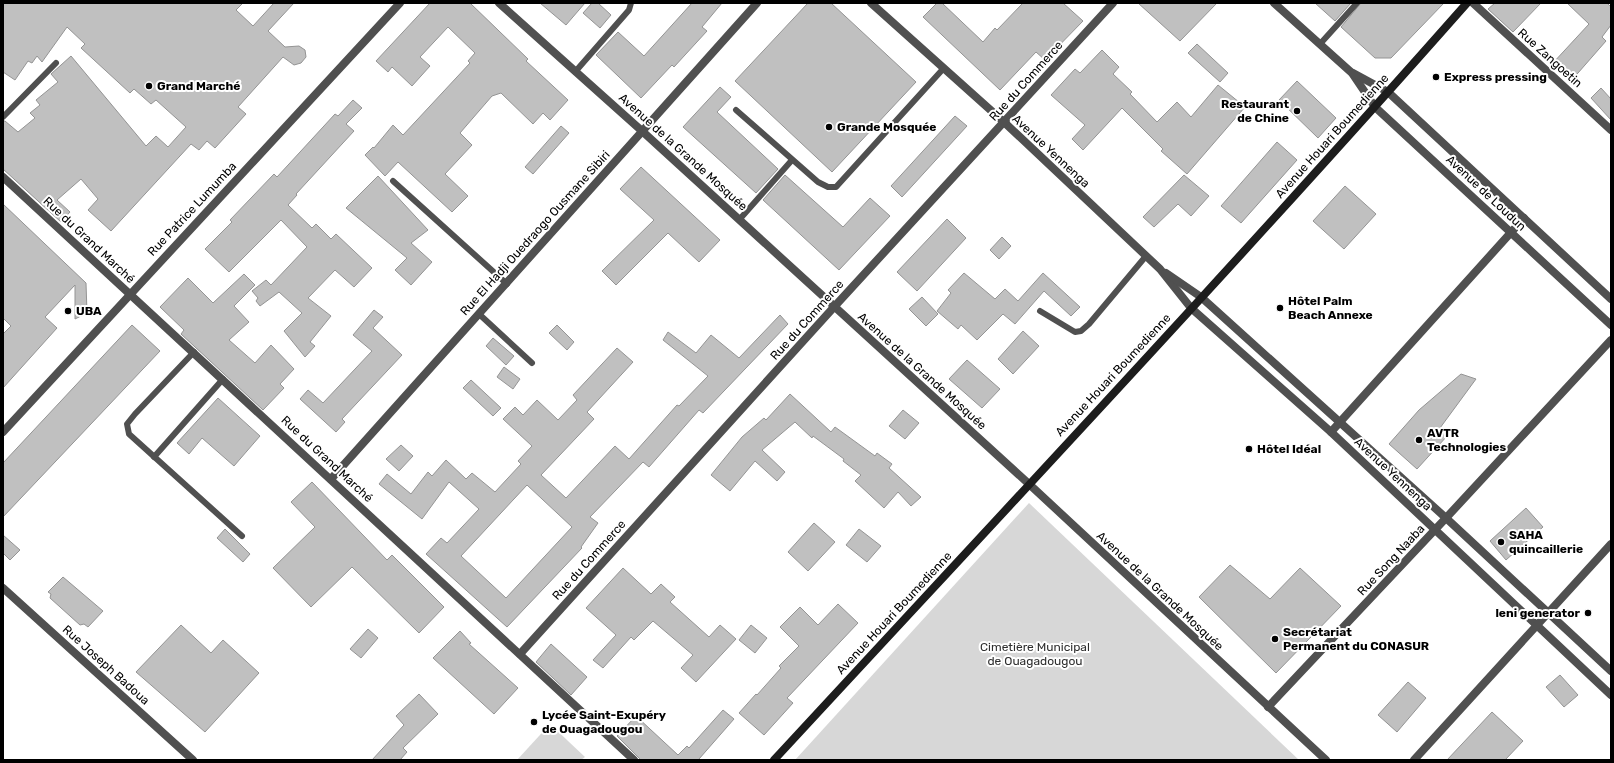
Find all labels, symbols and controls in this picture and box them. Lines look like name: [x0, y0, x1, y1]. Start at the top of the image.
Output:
street label: Rue Zangoetin: [1515, 26, 1585, 90]
street label: Rue du Commerce: [986, 38, 1066, 124]
place label: Express pressing: [1444, 70, 1547, 84]
street label: Avenue Houari Boumedienne: [1273, 71, 1392, 201]
marker: Express pressing: [1431, 72, 1441, 82]
place label: Grand Marché: [157, 79, 240, 93]
marker: Grand Marché: [144, 81, 154, 91]
street label: Avenue de la Grande Mosquée: [616, 91, 750, 214]
place label: Restaurant de Chine: [1221, 97, 1289, 125]
marker: Restaurant de Chine: [1292, 106, 1302, 116]
street label: Avenue Yennenga: [1010, 112, 1092, 190]
place label: Grande Mosquée: [837, 120, 936, 134]
marker: Grande Mosquée: [824, 122, 834, 132]
street label: Rue El Hadji Ouedraogo Ousmane Sibiri: [457, 148, 613, 318]
street label: Avenue de Loudun: [1443, 152, 1529, 234]
street label: Rue Patrice Lumumba: [145, 159, 239, 259]
street label: Rue du Grand Marché: [40, 194, 138, 286]
street label: Rue du Commerce: [767, 277, 847, 363]
place label: Hôtel Palm Beach Annexe: [1288, 294, 1373, 322]
marker: Hôtel Palm Beach Annexe: [1275, 303, 1285, 313]
place label: UBA: [76, 304, 102, 318]
marker: UBA: [63, 306, 73, 316]
street label: Avenue de la Grande Mosquée: [855, 310, 989, 433]
street label: Avenue Houari Boumedienne: [1053, 311, 1174, 439]
street label: Rue du Grand Marché: [278, 413, 376, 505]
place label: AVTR Technologies: [1427, 426, 1506, 454]
street label: Avenue Yennenga: [1352, 435, 1434, 513]
marker: AVTR Technologies: [1414, 435, 1424, 445]
place label: Hôtel Idéal: [1257, 442, 1321, 456]
marker: Hôtel Idéal: [1244, 444, 1254, 454]
street label: Rue du Commerce: [549, 517, 629, 603]
street label: Rue Song Naaba: [1355, 522, 1427, 598]
place label: SAHA quincaillerie: [1509, 528, 1583, 556]
street label: Avenue de la Grande Mosquée: [1094, 529, 1226, 654]
marker: SAHA quincaillerie: [1496, 537, 1506, 547]
street label: Avenue Houari Boumedienne: [834, 549, 955, 677]
place label: leni generator: [1495, 606, 1581, 620]
marker: leni generator: [1583, 608, 1593, 618]
street label: Rue Joseph Badoua: [60, 622, 152, 708]
place label: Secrétariat Permanent du CONASUR: [1283, 625, 1429, 653]
marker: Secrétariat Permanent du CONASUR: [1270, 634, 1280, 644]
park label: Cimetière Municipal de Ouagadougou: [980, 640, 1090, 668]
place label: Lycée Saint-Exupéry de Ouagadougou: [542, 708, 666, 736]
marker: Lycée Saint-Exupéry de Ouagadougou: [529, 717, 539, 727]

